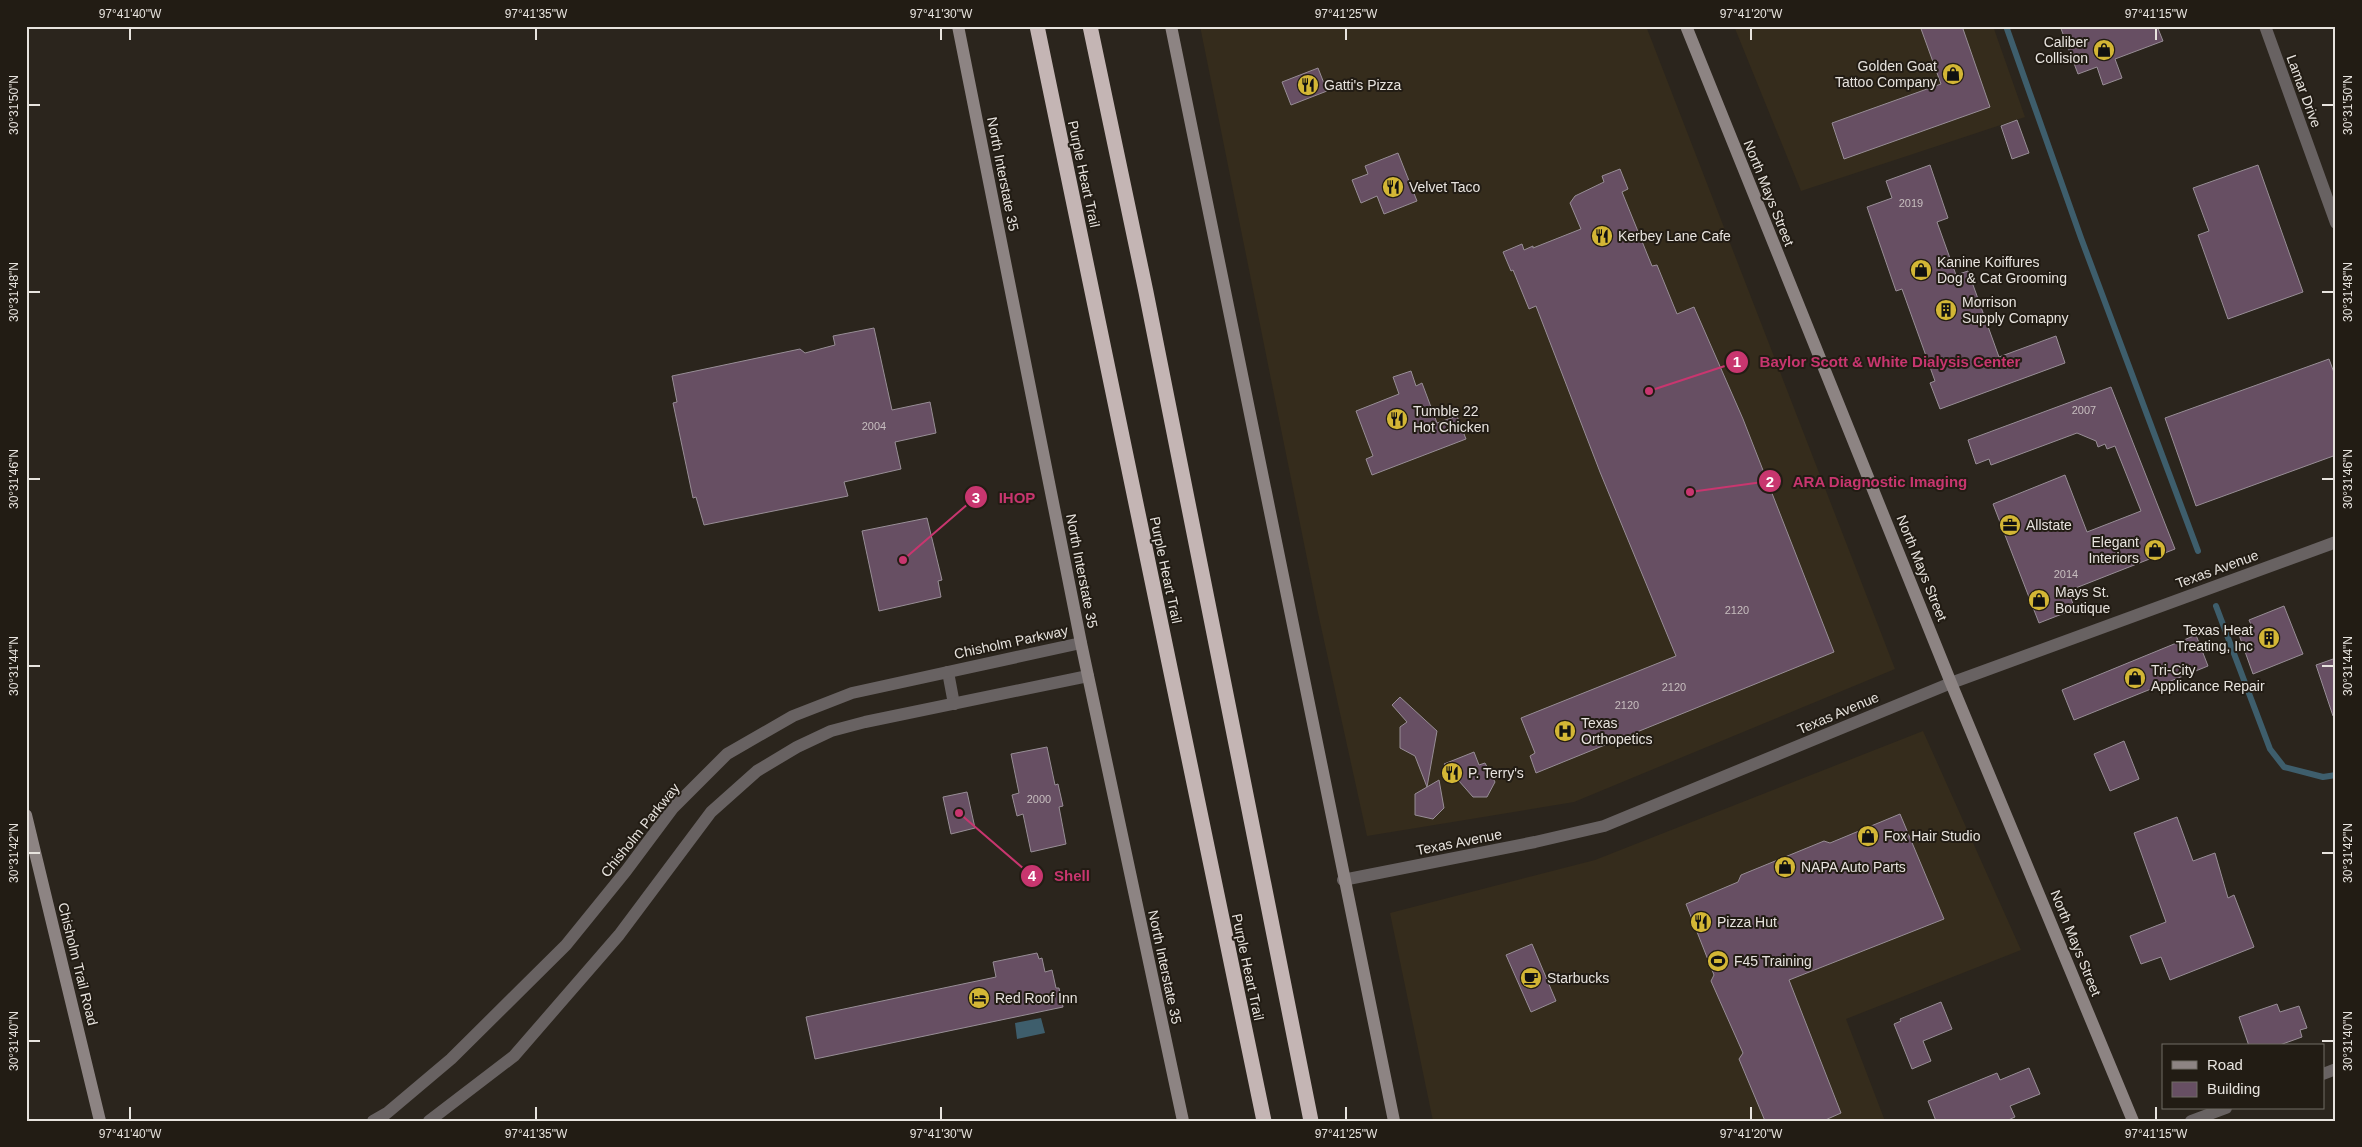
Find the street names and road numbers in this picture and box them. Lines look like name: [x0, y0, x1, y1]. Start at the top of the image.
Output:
street label: Lamar Drive: [2283, 52, 2325, 130]
street label: North Interstate 35: [984, 116, 1022, 233]
street label: Purple Heart Trail: [1065, 119, 1103, 229]
street label: North Mays Street: [1740, 138, 1798, 248]
street label: North Interstate 35: [1063, 513, 1101, 630]
street label: North Mays Street: [1893, 513, 1951, 623]
street label: Purple Heart Trail: [1147, 515, 1185, 625]
street label: Texas Avenue: [2173, 547, 2261, 591]
street label: Chisholm Parkway: [953, 622, 1069, 662]
street label: Texas Avenue: [1795, 689, 1881, 737]
street label: Chisholm Parkway: [597, 780, 683, 880]
street label: Texas Avenue: [1415, 826, 1503, 858]
street label: North Mays Street: [2047, 888, 2105, 998]
street label: Chisholm Trail Road: [55, 901, 101, 1027]
street label: North Interstate 35: [1145, 909, 1185, 1026]
street label: Purple Heart Trail: [1229, 912, 1267, 1022]

